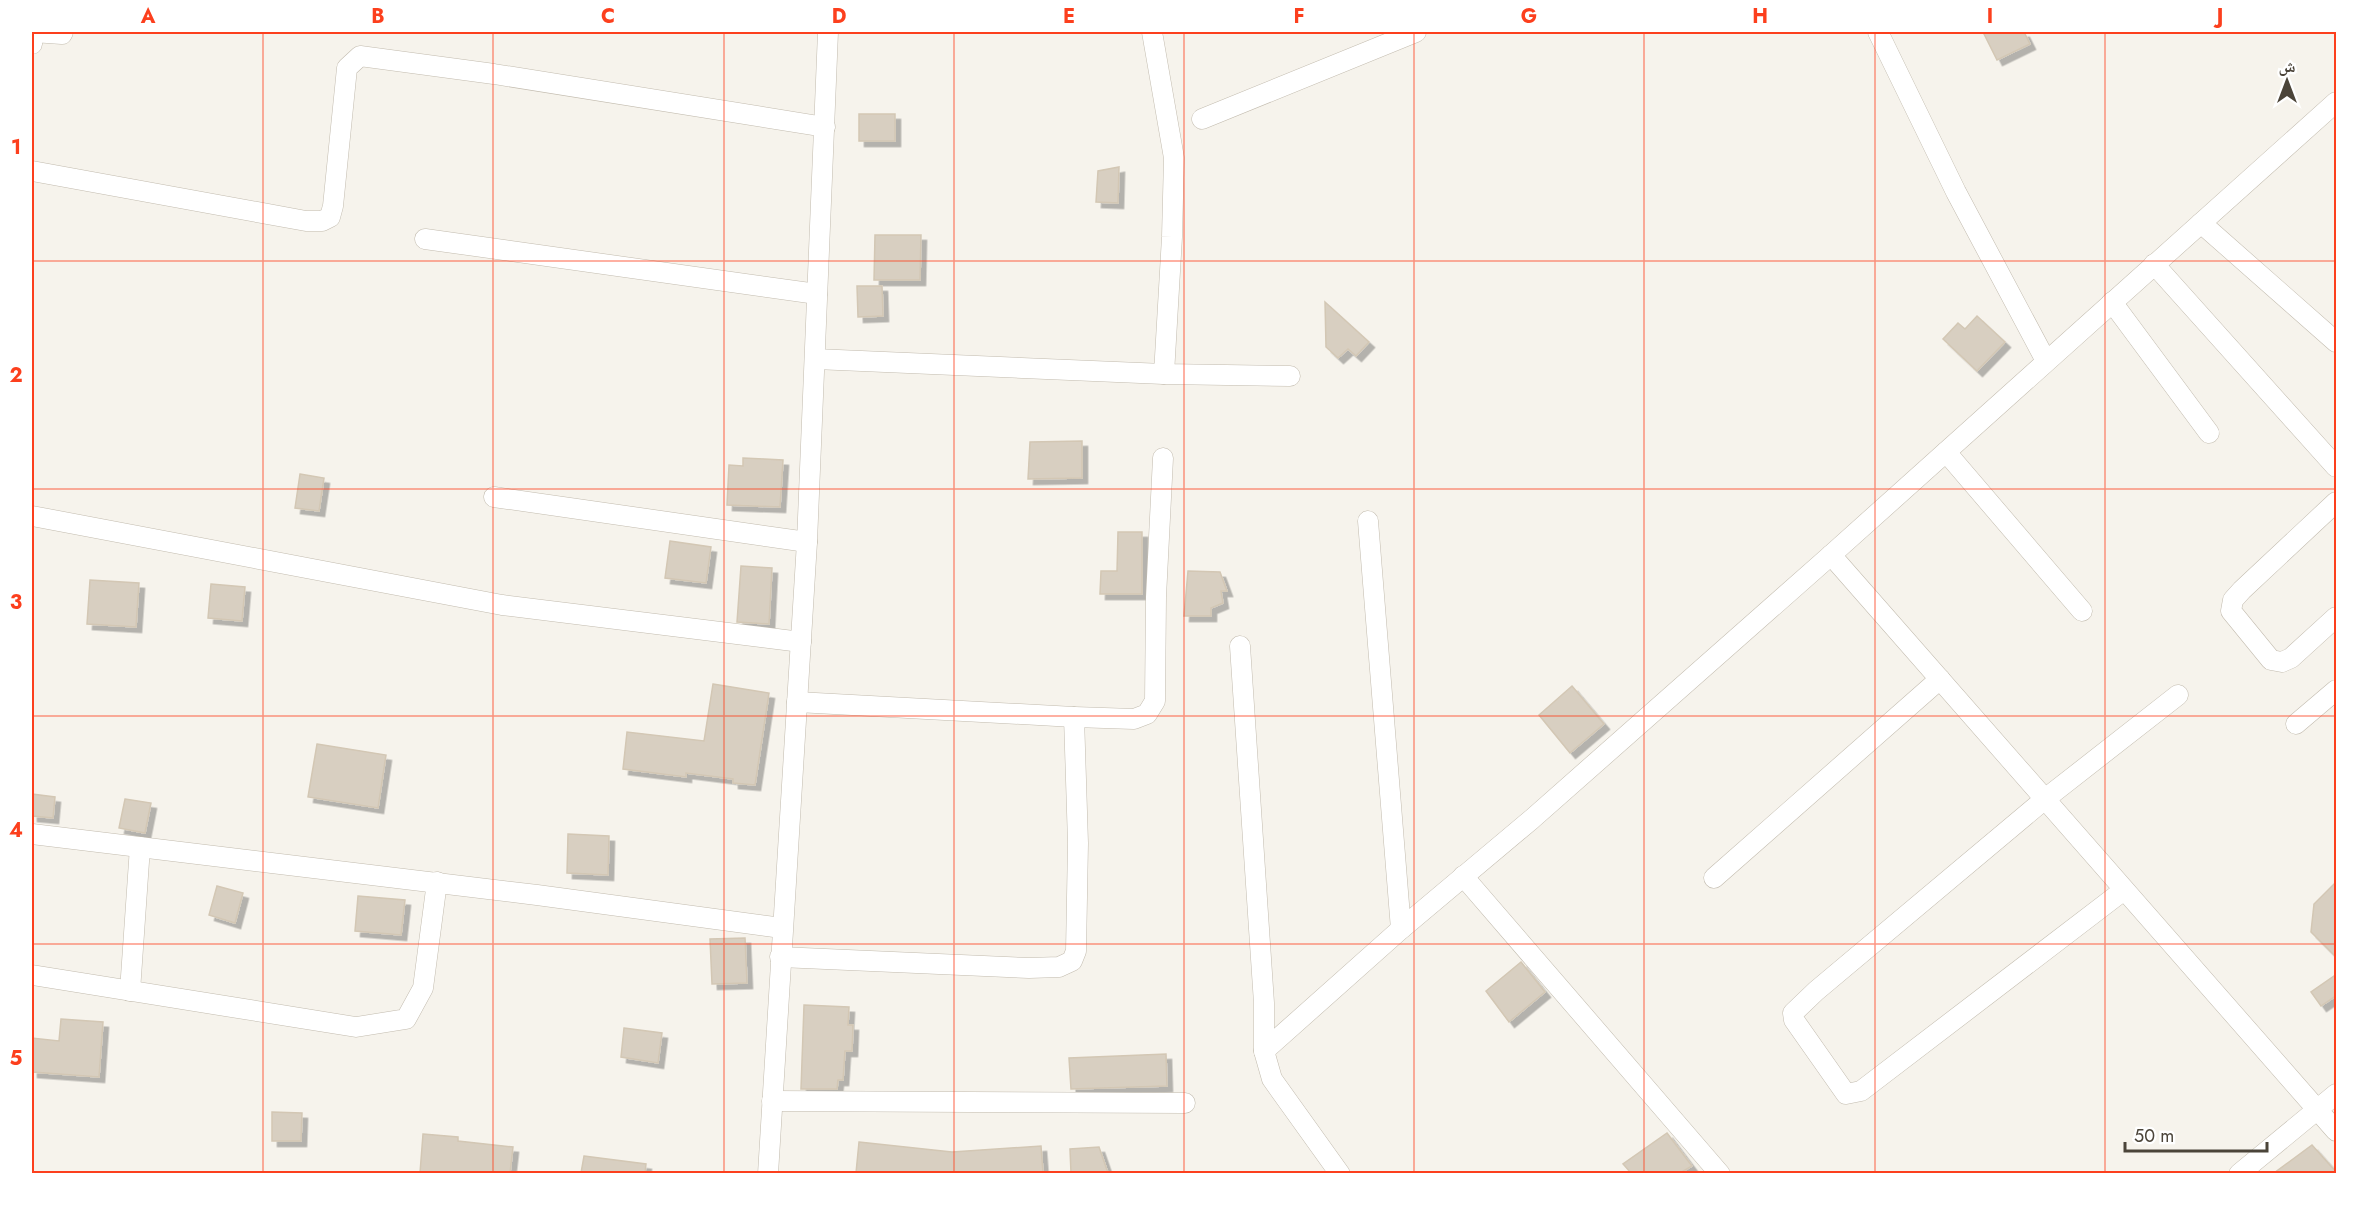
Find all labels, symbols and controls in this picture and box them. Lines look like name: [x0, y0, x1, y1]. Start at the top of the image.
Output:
text: A: [140, 2, 156, 31]
text: B: [371, 2, 385, 31]
text: C: [601, 2, 615, 31]
text: D: [832, 2, 846, 31]
text: E: [1063, 2, 1075, 31]
text: F: [1293, 2, 1305, 31]
text: G: [1521, 2, 1537, 31]
text: H: [1752, 2, 1768, 31]
text: I: [1987, 2, 1993, 31]
text: J: [2213, 2, 2223, 31]
north arrow: [2257, 51, 2317, 111]
text: ش: [2279, 55, 2296, 78]
text: 1: [11, 133, 21, 162]
text: 2: [9, 361, 23, 390]
text: 3: [10, 588, 22, 617]
text: 4: [9, 816, 23, 845]
text: 5: [10, 1044, 23, 1073]
scale bar: [2125, 1115, 2268, 1153]
text: 50 m: [2134, 1123, 2174, 1149]

